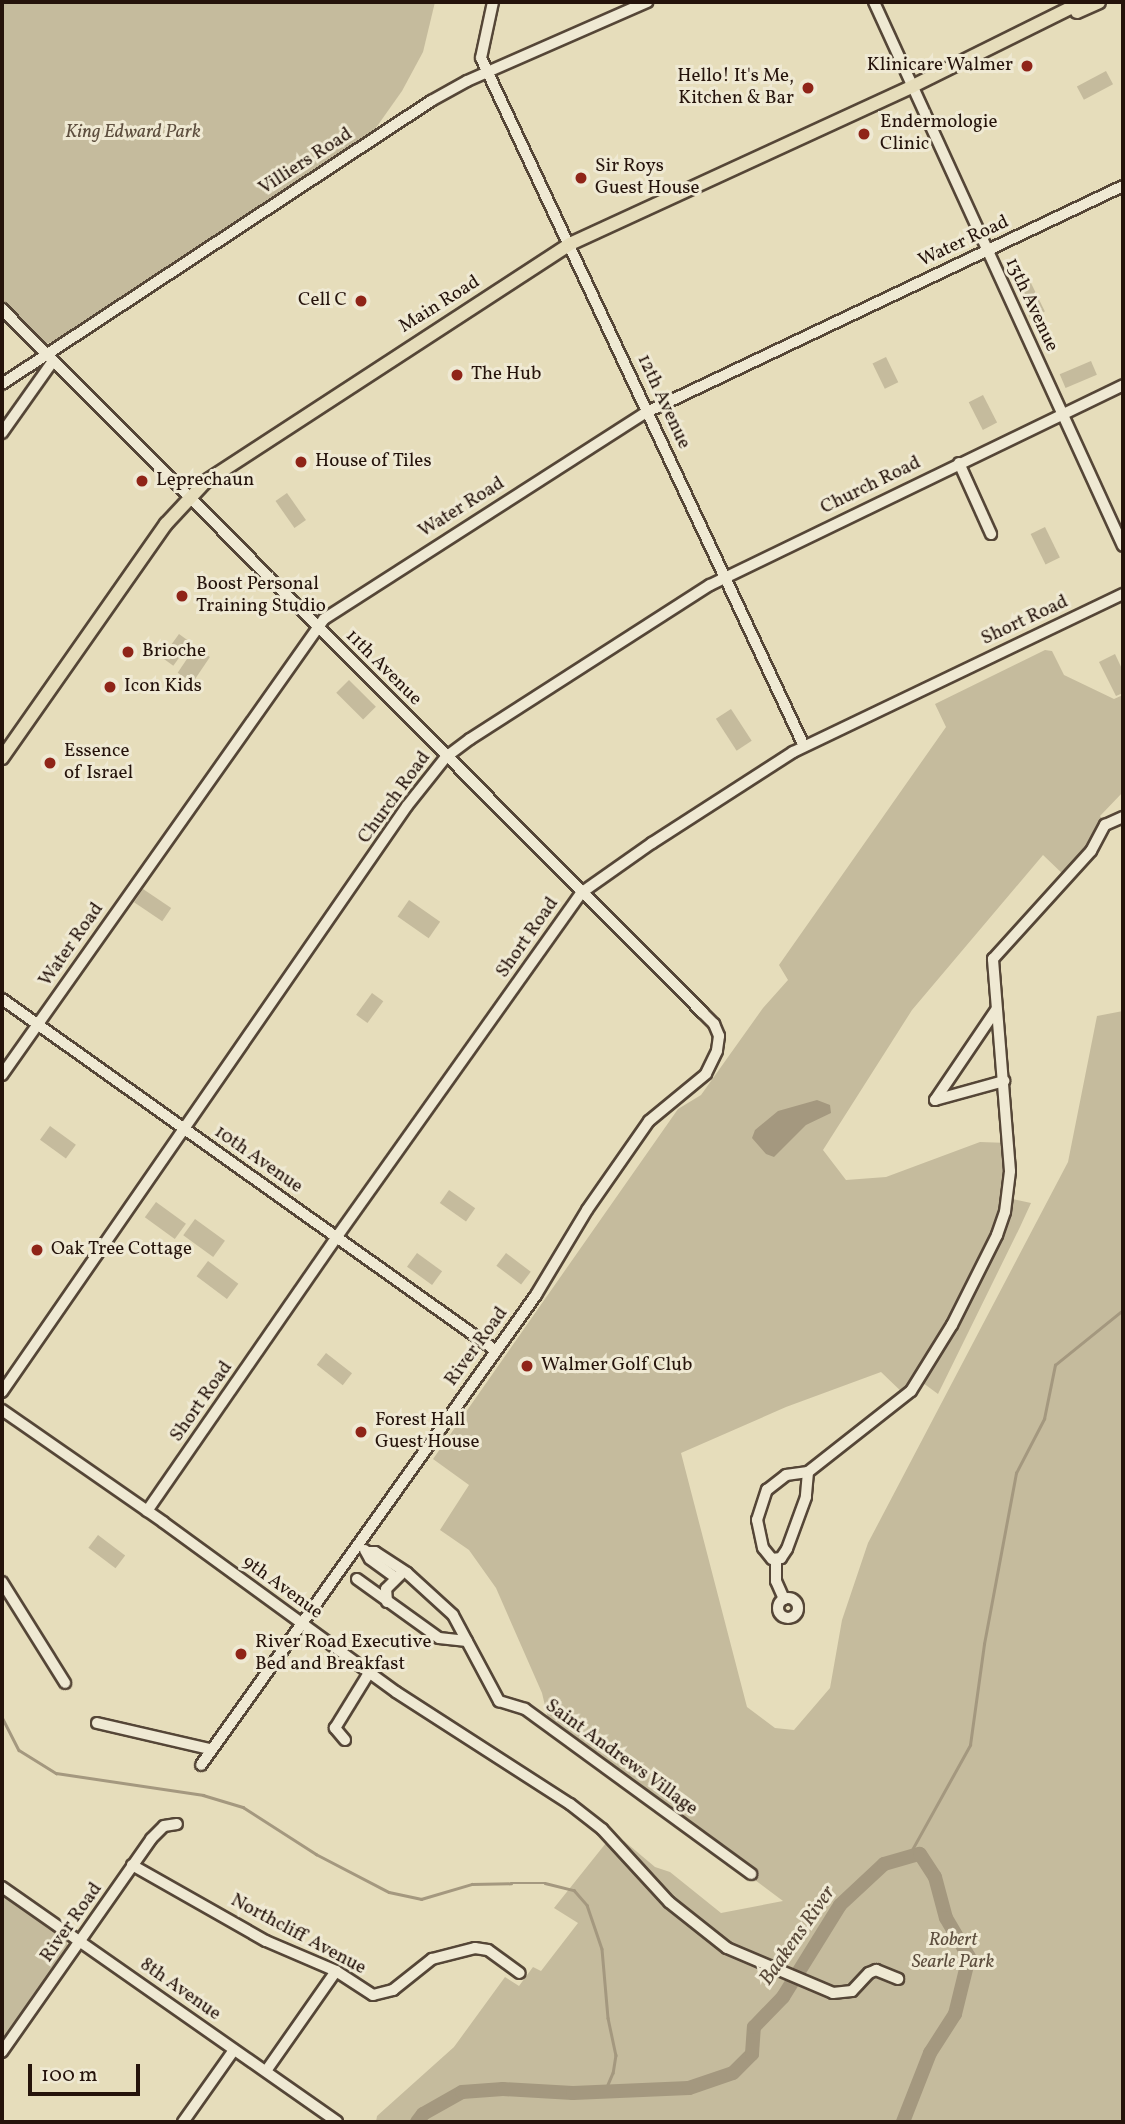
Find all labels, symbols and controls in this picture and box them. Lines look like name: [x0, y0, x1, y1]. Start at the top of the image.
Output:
place label: Klinicare Walmer: [866, 55, 1013, 77]
marker: Klinicare Walmer: [1019, 58, 1035, 74]
place label: Hello! It's Me, Kitchen & Bar: [677, 66, 794, 110]
marker: Hello! It's Me, Kitchen & Bar: [800, 80, 816, 96]
place label: Endermologie Clinic: [880, 112, 997, 156]
park label: King Edward Park: [65, 122, 201, 144]
street label: Villiers Road: [255, 123, 357, 201]
marker: Endermologie Clinic: [854, 124, 874, 144]
place label: Sir Roys Guest House: [595, 156, 699, 200]
marker: Sir Roys Guest House: [573, 170, 589, 186]
street label: Water Road: [915, 211, 1013, 273]
street label: 13th Avenue: [999, 254, 1063, 356]
street label: Main Road: [395, 271, 485, 339]
place label: Cell C: [298, 290, 347, 312]
marker: Cell C: [353, 293, 369, 309]
street label: 12th Avenue: [631, 351, 695, 453]
place label: The Hub: [471, 364, 541, 386]
marker: The Hub: [449, 367, 465, 383]
place label: House of Tiles: [315, 451, 430, 473]
street label: Church Road: [817, 452, 925, 520]
marker: House of Tiles: [293, 454, 309, 470]
place label: Leprechaun: [156, 470, 254, 492]
marker: Leprechaun: [134, 473, 150, 489]
street label: Water Road: [415, 473, 509, 543]
place label: Boost Personal Training Studio: [196, 574, 326, 618]
marker: Boost Personal Training Studio: [174, 588, 190, 604]
street label: Short Road: [978, 591, 1072, 651]
street label: 11th Avenue: [340, 625, 426, 711]
place label: Brioche: [142, 641, 206, 663]
marker: Brioche: [120, 644, 136, 660]
place label: Icon Kids: [124, 676, 202, 698]
marker: Icon Kids: [102, 679, 118, 695]
place label: Essence of Israel: [64, 741, 131, 785]
street label: Church Road: [354, 747, 436, 849]
marker: Essence of Israel: [42, 755, 58, 771]
street label: Short Road: [492, 893, 564, 983]
street label: Water Road: [35, 899, 109, 991]
street label: 10th Avenue: [209, 1121, 307, 1199]
place label: Oak Tree Cottage: [51, 1239, 192, 1261]
marker: Oak Tree Cottage: [29, 1242, 45, 1258]
street label: River Road: [441, 1303, 513, 1391]
place label: Walmer Golf Club: [541, 1355, 690, 1377]
street label: Short Road: [166, 1357, 238, 1447]
marker: Walmer Golf Club: [519, 1358, 535, 1374]
place label: Forest Hall Guest House: [375, 1410, 479, 1454]
marker: Forest Hall Guest House: [353, 1424, 369, 1440]
street label: 9th Avenue: [237, 1551, 327, 1625]
place label: River Road Executive Bed and Breakfast: [255, 1632, 431, 1676]
marker: River Road Executive Bed and Breakfast: [233, 1646, 249, 1662]
street label: Saint Andrews Village: [540, 1695, 702, 1821]
street label: River Road: [36, 1879, 108, 1967]
water label: Baakens River: [754, 1881, 842, 1991]
street label: Northcliff Avenue: [227, 1890, 369, 1980]
park label: Robert Searle Park: [912, 1930, 994, 1974]
street label: 8th Avenue: [135, 1954, 225, 2026]
scale bar: [32, 2050, 144, 2094]
text: 100 m: [41, 2061, 98, 2090]

